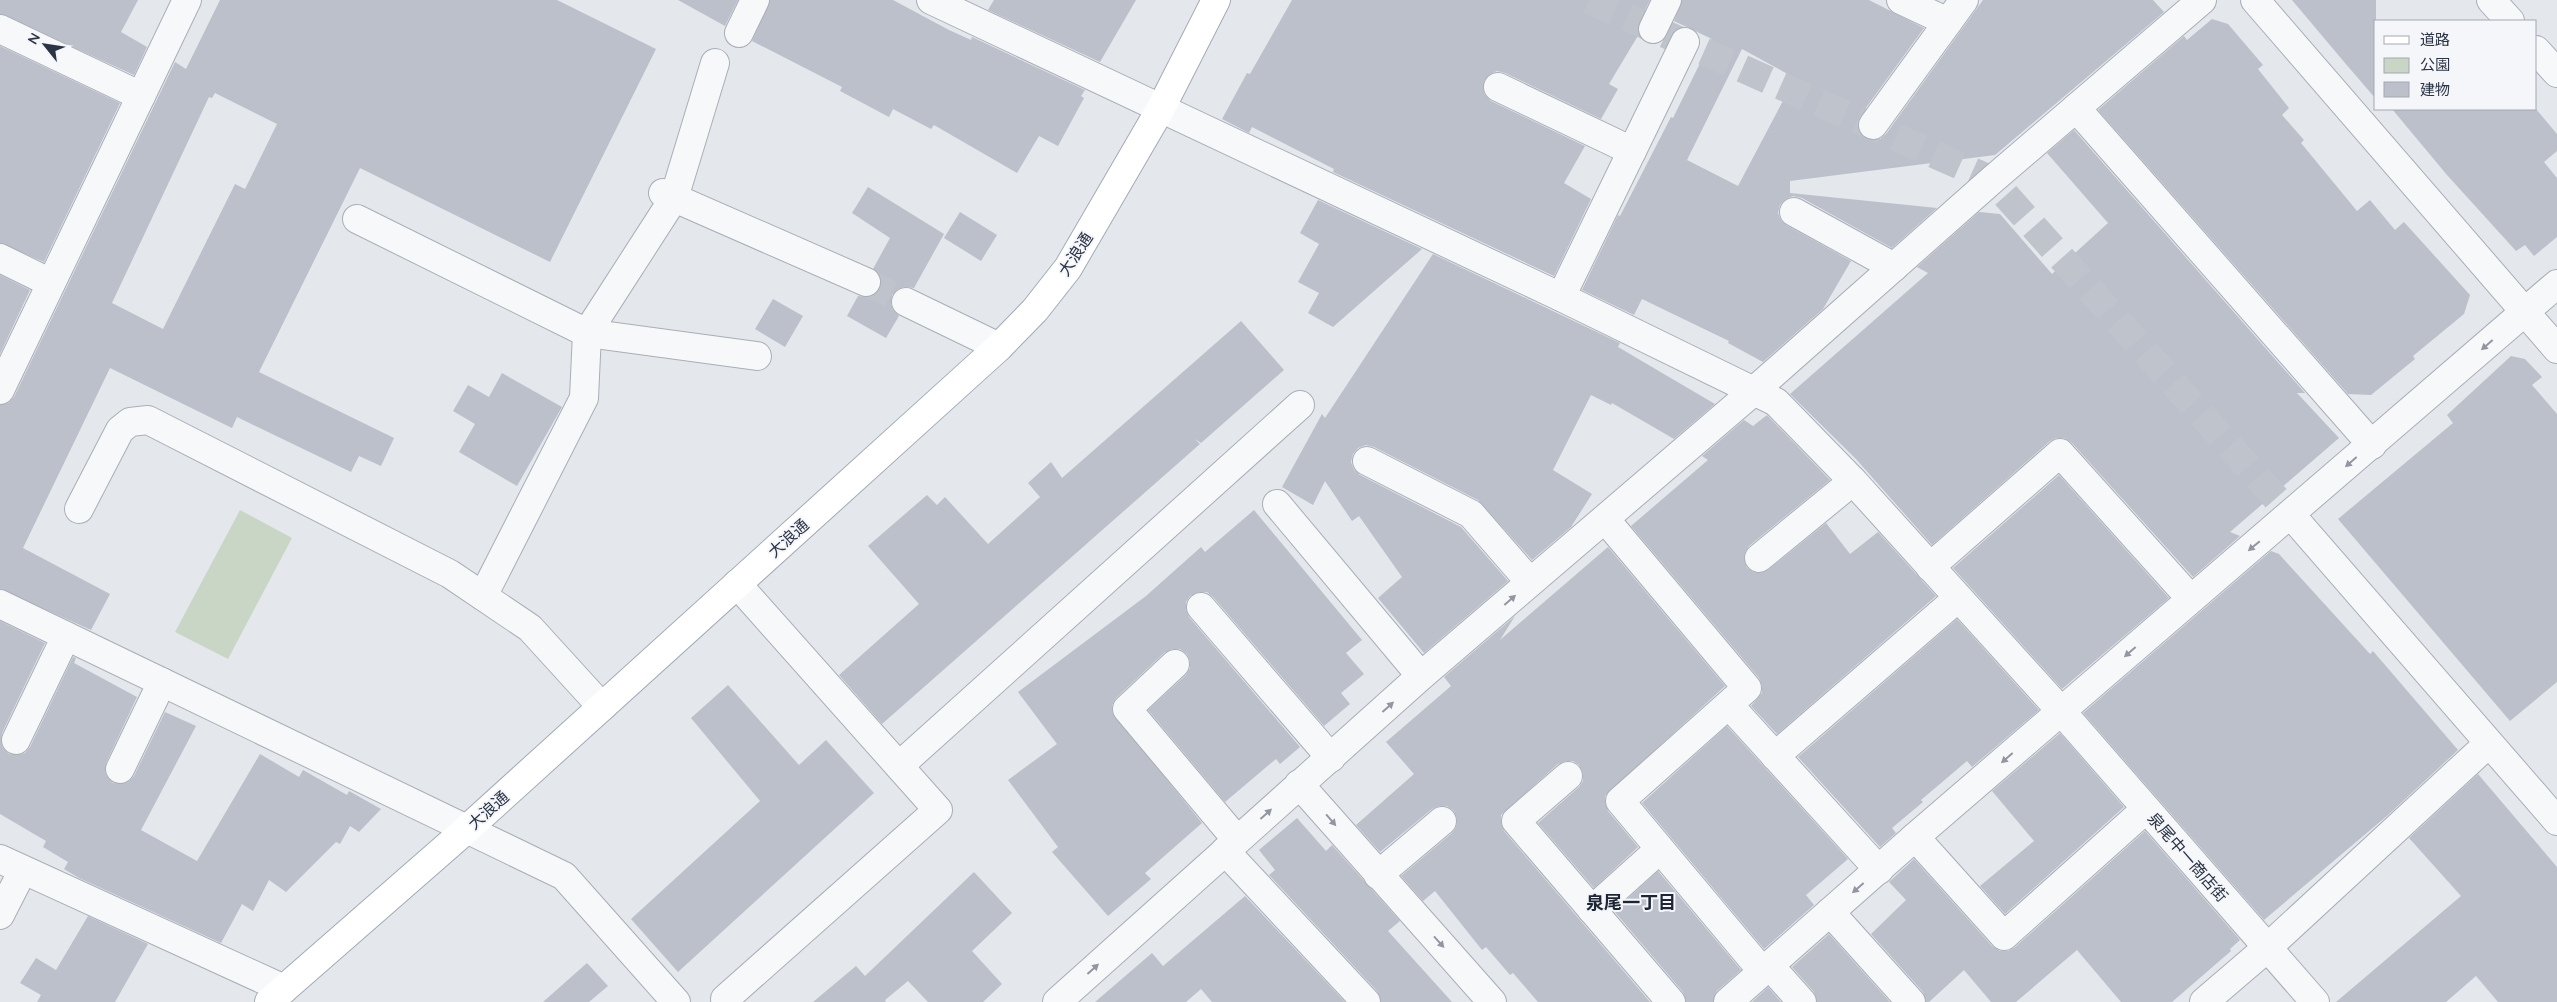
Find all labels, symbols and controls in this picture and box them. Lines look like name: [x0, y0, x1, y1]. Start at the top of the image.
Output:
north arrow: [20, 20, 70, 70]
legend: [2374, 20, 2537, 110]
text: N: [23, 30, 44, 47]
text: 道路: [2420, 30, 2450, 49]
text: 公園: [2420, 55, 2450, 74]
text: 建物: [2420, 80, 2450, 99]
street label: 大浪通: [1054, 228, 1096, 280]
one-way arrow: [2481, 339, 2494, 350]
one-way arrow: [2345, 457, 2358, 468]
street label: 大浪通: [763, 515, 813, 561]
one-way arrow: [2247, 541, 2260, 552]
one-way arrow: [1504, 594, 1517, 605]
one-way arrow: [2124, 646, 2137, 657]
one-way arrow: [1382, 701, 1395, 712]
one-way arrow: [2001, 752, 2013, 763]
street label: 大浪通: [463, 787, 513, 833]
one-way arrow: [1259, 808, 1271, 820]
street label: 泉尾中一商店街: [2144, 808, 2232, 906]
one-way arrow: [1325, 814, 1337, 826]
one-way arrow: [1853, 882, 1865, 894]
district label: 泉尾一丁目: [1586, 891, 1676, 914]
one-way arrow: [1433, 936, 1445, 948]
one-way arrow: [1087, 964, 1100, 975]

